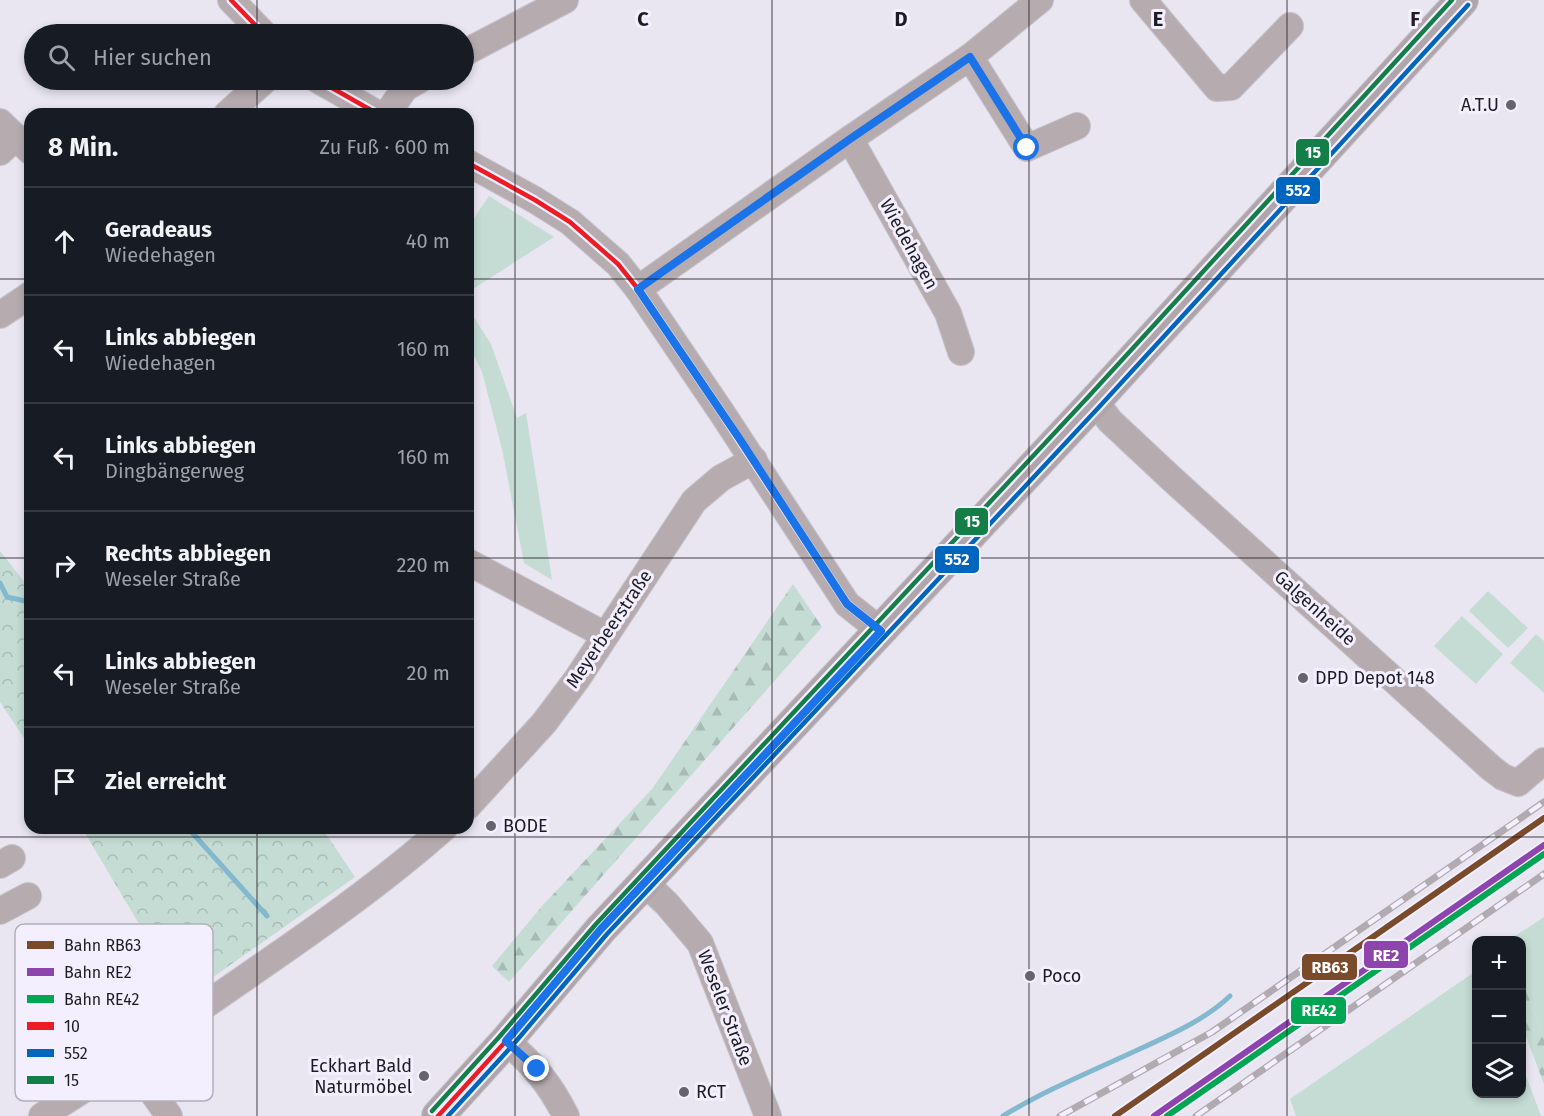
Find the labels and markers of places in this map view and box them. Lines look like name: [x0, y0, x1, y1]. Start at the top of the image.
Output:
place label: A.T.U: [1461, 94, 1499, 116]
marker: A.T.U: [1504, 98, 1518, 112]
place label: DPD Depot 148: [1315, 667, 1435, 689]
marker: DPD Depot 148: [1296, 671, 1310, 685]
place label: BODE: [503, 815, 548, 837]
marker: BODE: [484, 819, 498, 833]
place label: Poco: [1042, 965, 1081, 987]
marker: Poco: [1023, 969, 1037, 983]
place label: Eckhart Bald Naturmöbel: [310, 1055, 412, 1098]
marker: Eckhart Bald Naturmöbel: [417, 1069, 431, 1083]
place label: RCT: [696, 1081, 727, 1103]
marker: RCT: [677, 1085, 691, 1099]

